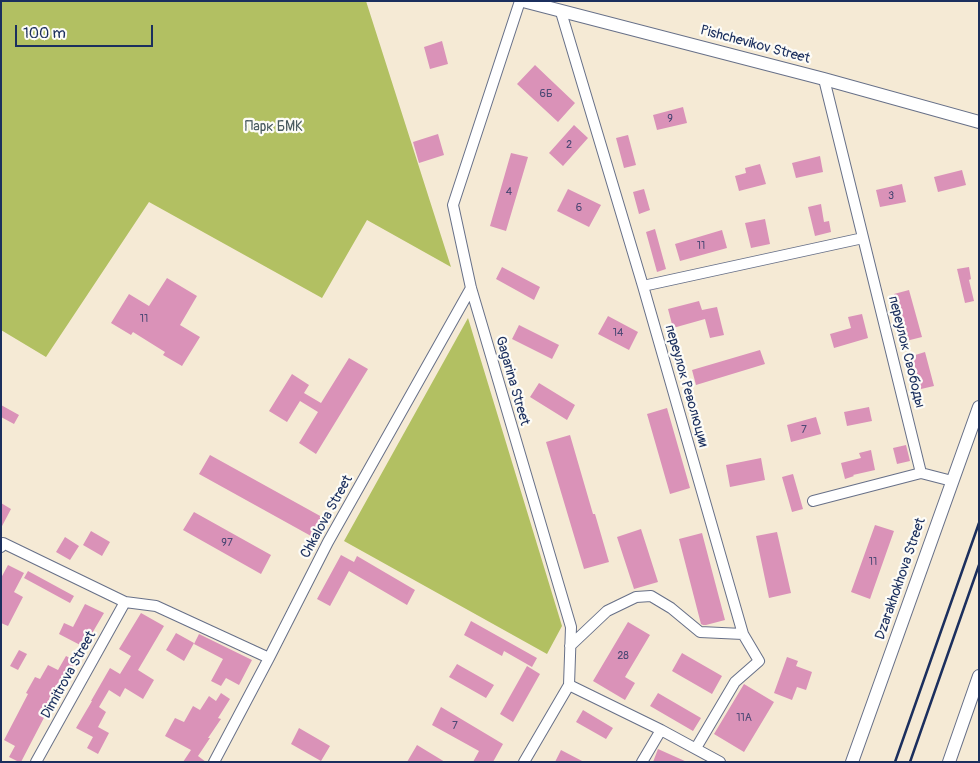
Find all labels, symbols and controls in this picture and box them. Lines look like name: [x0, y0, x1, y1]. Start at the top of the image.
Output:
scale bar: [18, 15, 155, 47]
street label: Pishchevikov Street: [698, 22, 812, 68]
text: 100 m: [23, 24, 66, 43]
house number: 6Б: [539, 87, 553, 101]
house number: 9: [667, 112, 673, 126]
park label: Парк БМК: [245, 119, 303, 135]
house number: 2: [566, 138, 572, 152]
house number: 4: [506, 185, 512, 199]
house number: 3: [888, 189, 894, 203]
house number: 6: [576, 201, 582, 215]
house number: 11: [697, 239, 705, 253]
street label: переулок Свободы: [884, 294, 928, 410]
house number: 11: [140, 312, 148, 326]
street label: переулок Революции: [661, 323, 711, 449]
house number: 14: [613, 326, 623, 340]
street label: Gagarina Street: [491, 334, 533, 428]
house number: 7: [801, 423, 807, 437]
street label: Chkalova Street: [297, 473, 357, 561]
street label: Dzarakhokhova Street: [872, 516, 930, 642]
house number: 97: [221, 536, 233, 550]
house number: 11: [869, 555, 877, 569]
street label: Dimitrova Street: [38, 628, 100, 722]
house number: 28: [617, 649, 629, 663]
house number: 11А: [736, 711, 752, 725]
house number: 7: [452, 719, 458, 733]

